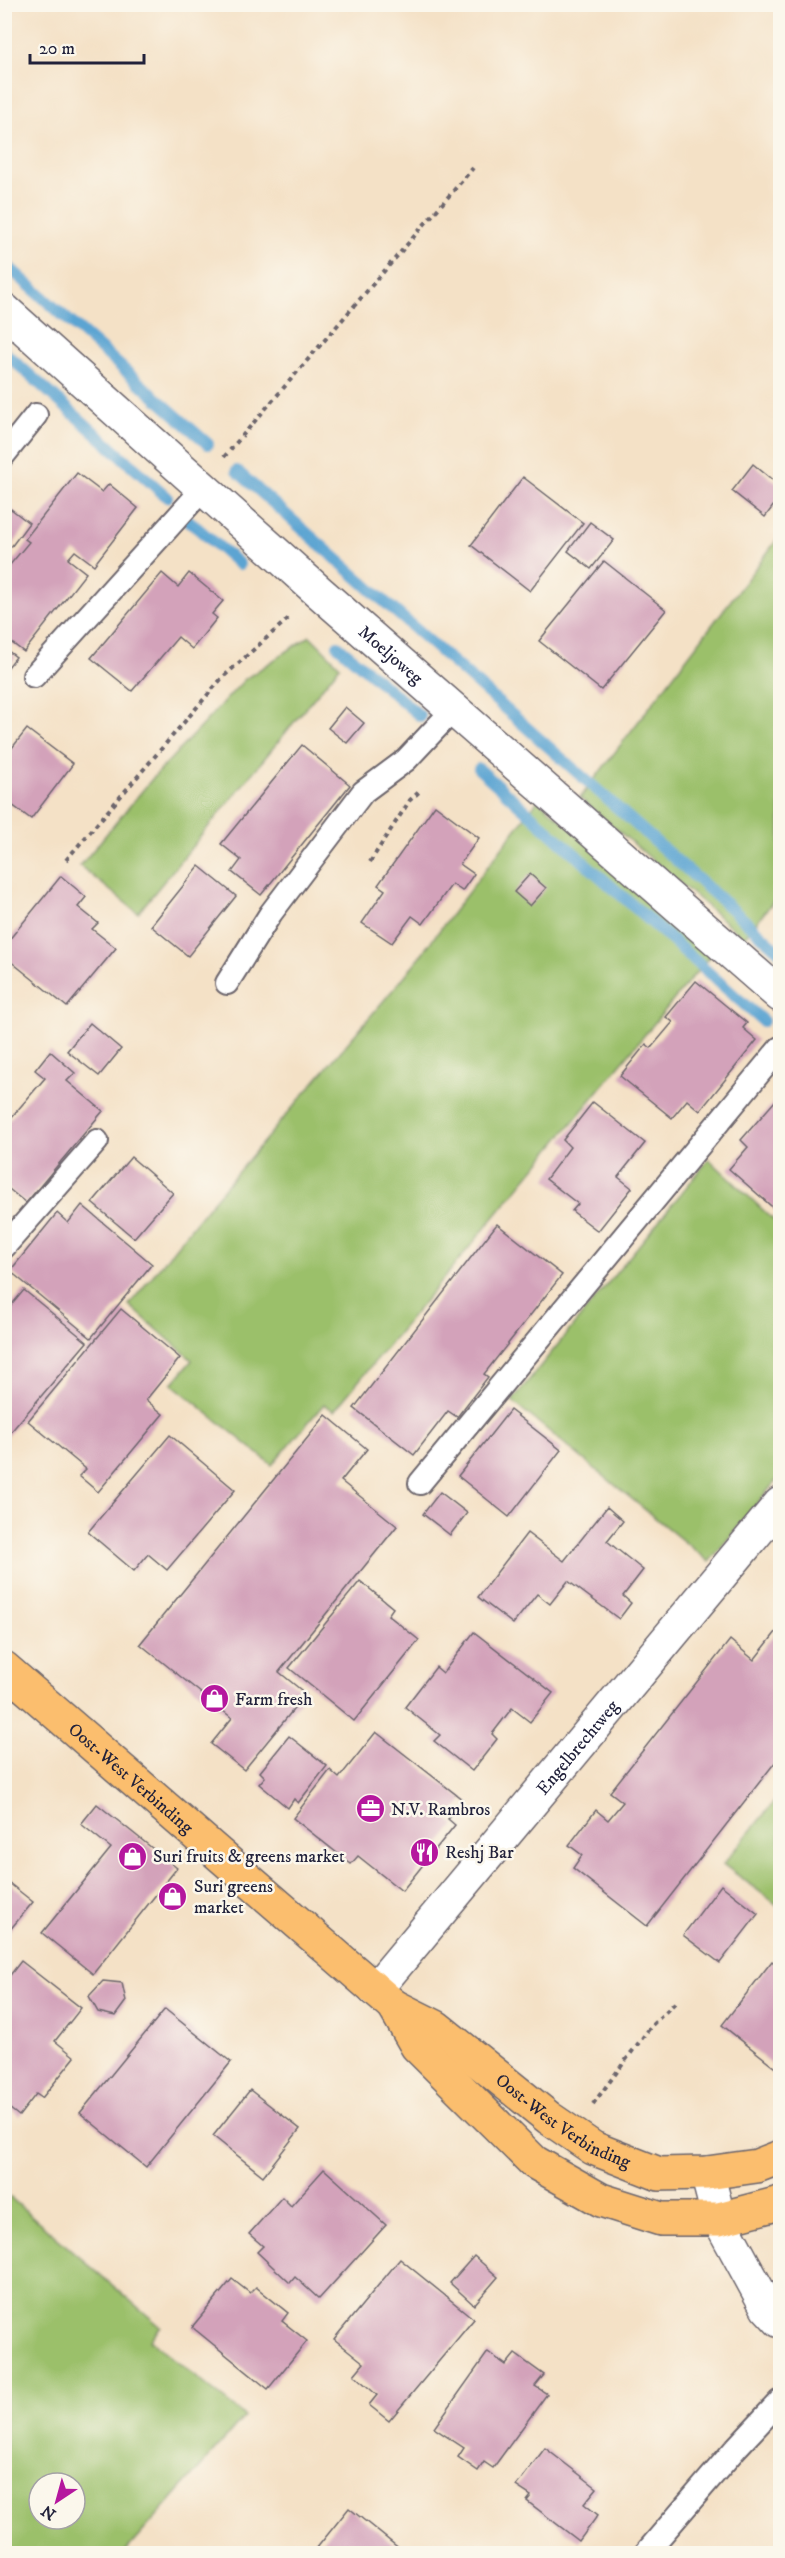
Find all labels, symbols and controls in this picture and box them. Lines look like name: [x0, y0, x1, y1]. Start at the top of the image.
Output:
scale bar: [30, 27, 144, 65]
text: 20 m: [39, 38, 75, 60]
street label: Moeljoweg: [353, 621, 427, 690]
shop icon: Farm fresh: [198, 1683, 230, 1715]
place label: Farm fresh: [235, 1689, 313, 1711]
street label: Engelbrechtweg: [532, 1696, 624, 1800]
street label: Oost-West Verbinding: [63, 1719, 197, 1839]
office icon: N.V. Rambros: [354, 1793, 386, 1825]
place label: N.V. Rambros: [391, 1799, 490, 1821]
restaurant icon: Reshj Bar: [408, 1836, 440, 1868]
shop icon: Suri fruits & greens market: [116, 1840, 148, 1872]
place label: Reshj Bar: [445, 1842, 514, 1864]
place label: Suri fruits & greens market: [153, 1846, 345, 1868]
place label: Suri greens market: [194, 1876, 273, 1919]
shop icon: Suri greens market: [157, 1880, 189, 1912]
street label: Oost-West Verbinding: [491, 2069, 634, 2174]
north arrow: [27, 2471, 87, 2531]
text: N: [38, 2500, 60, 2524]

